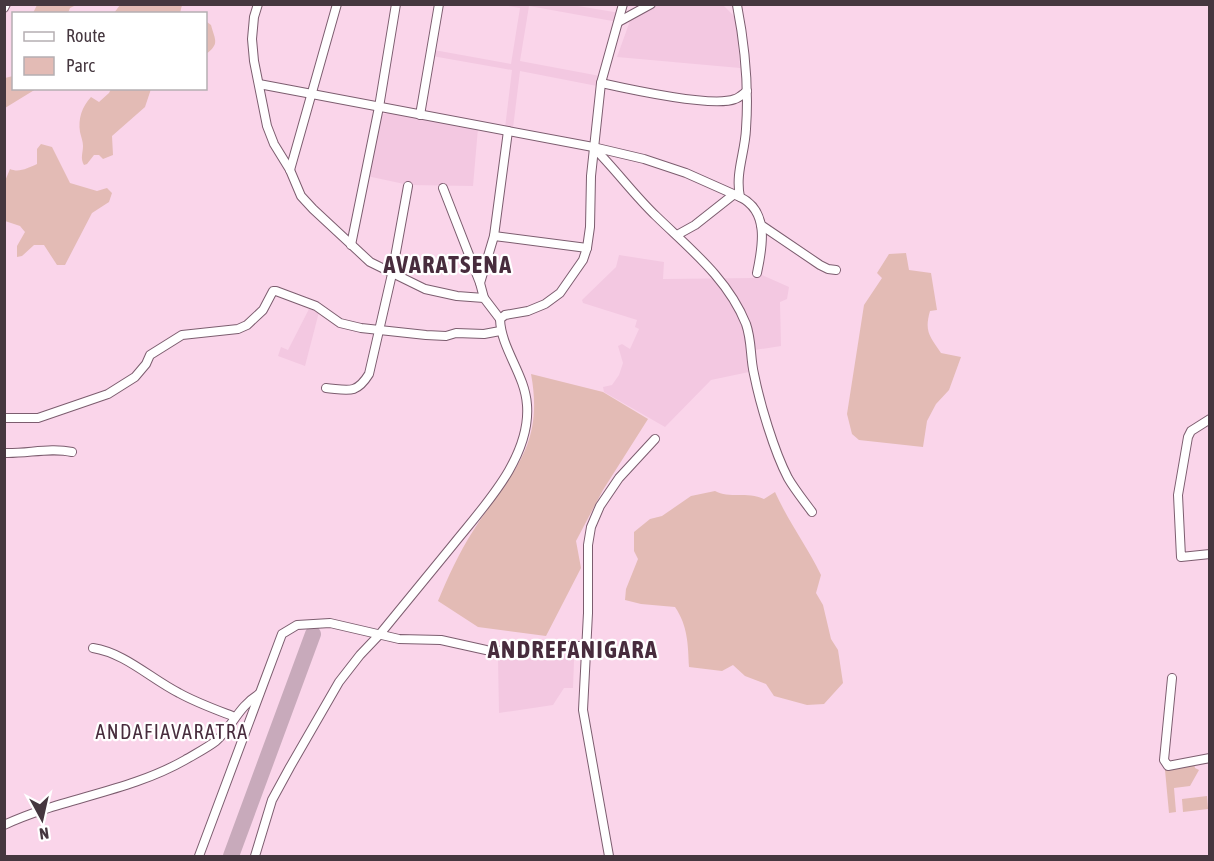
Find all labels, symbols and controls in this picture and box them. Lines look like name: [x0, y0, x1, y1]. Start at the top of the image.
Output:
legend: [12, 12, 207, 90]
text: Route: [66, 25, 105, 46]
text: Parc: [66, 55, 95, 76]
district label: AVARATSENA: [383, 251, 512, 278]
district label: ANDREFANIGARA: [487, 636, 658, 663]
district label: ANDAFIAVARATRA: [96, 720, 248, 743]
north arrow: [12, 789, 72, 849]
text: N: [38, 824, 50, 843]

